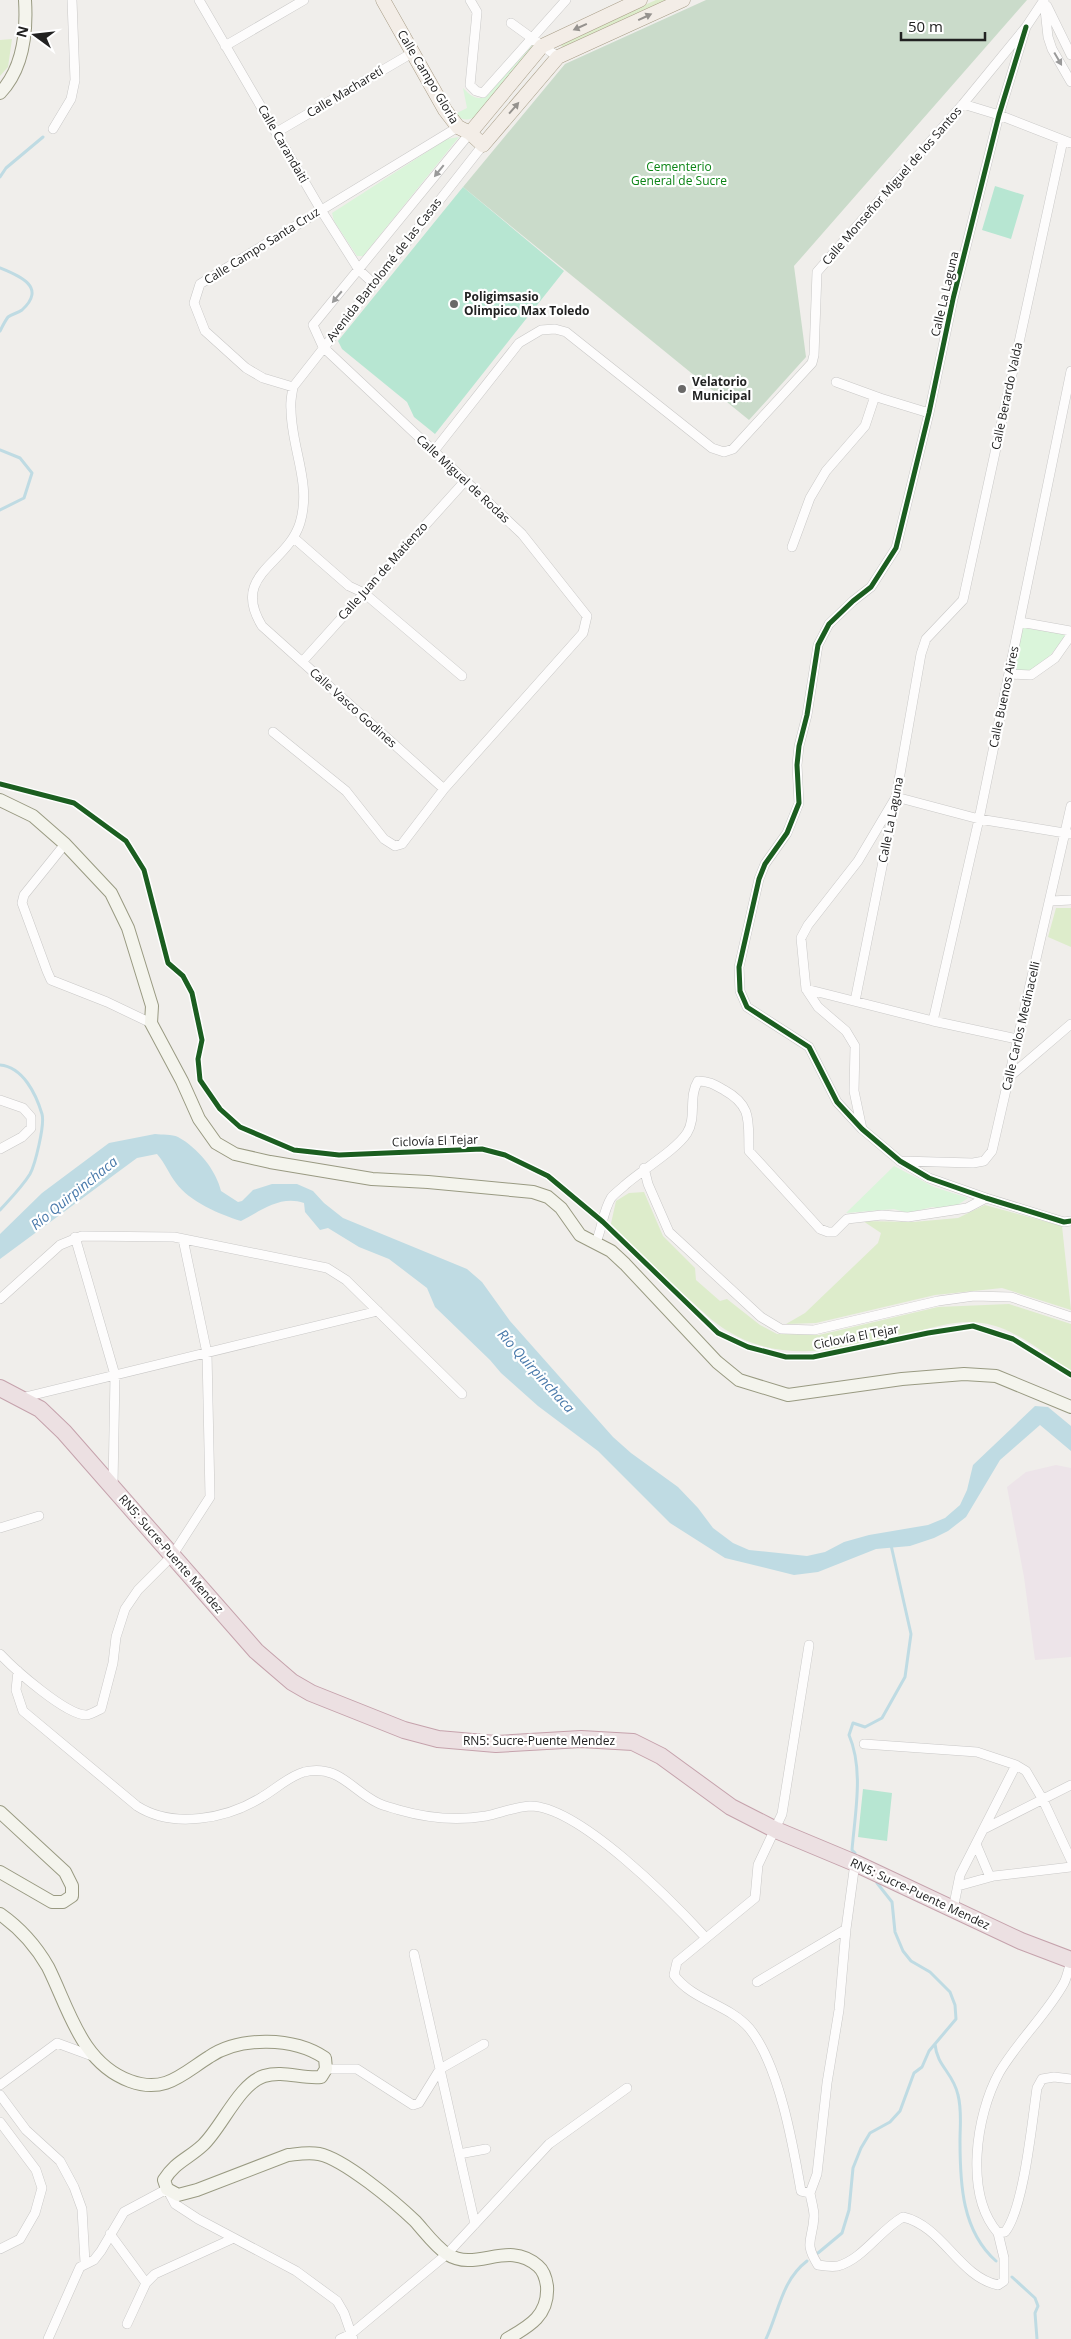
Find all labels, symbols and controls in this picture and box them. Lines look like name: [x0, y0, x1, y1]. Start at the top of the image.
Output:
north arrow: [10, 10, 60, 60]
scale bar: [901, 10, 985, 42]
one-way arrow: [638, 13, 652, 21]
text: 50 m: [908, 16, 943, 36]
one-way arrow: [573, 23, 587, 31]
text: N: [11, 24, 33, 39]
street label: Calle Campo Gloria: [394, 27, 463, 127]
one-way arrow: [1053, 53, 1062, 66]
street label: Calle Macharetí: [303, 62, 387, 121]
one-way arrow: [509, 101, 520, 114]
street label: Calle Carandaiti: [254, 102, 313, 186]
street label: Calle Monseñor Miguel de los Santos: [818, 102, 966, 269]
park label: Cementerio General de Sucre: [631, 158, 727, 189]
one-way arrow: [434, 164, 445, 177]
street label: Avenida Bartolomé de las Casas: [322, 194, 445, 345]
street label: Calle Campo Santa Cruz: [201, 203, 323, 288]
street label: Calle La Laguna: [926, 250, 963, 338]
place label: Poligimsasio Olimpico Max Toledo: [464, 288, 589, 319]
one-way arrow: [331, 290, 342, 303]
marker: Poligimsasio Olimpico Max Toledo: [448, 298, 460, 310]
street label: Calle Berardo Valda: [987, 340, 1026, 451]
place label: Velatorio Municipal: [692, 373, 751, 404]
marker: Velatorio Municipal: [676, 383, 688, 395]
street label: Calle Miguel de Rodas: [413, 431, 514, 527]
street label: Calle Juan de Matienzo: [334, 518, 431, 623]
street label: Calle Buenos Aires: [984, 644, 1023, 749]
street label: Calle Vasco Godines: [306, 664, 401, 752]
street label: Calle La Laguna: [874, 776, 907, 864]
street label: Calle Carlos Medinacelli: [997, 960, 1044, 1092]
street label: Ciclovía El Tejar: [392, 1130, 478, 1150]
water label: Río Quirpinchaca: [26, 1152, 121, 1234]
street label: Ciclovía El Tejar: [812, 1320, 900, 1353]
water label: Río Quirpinchaca: [494, 1325, 579, 1417]
street label: RN5: Sucre-Puente Mendez: [115, 1491, 228, 1617]
street label: RN5: Sucre-Puente Mendez: [463, 1732, 615, 1749]
street label: RN5: Sucre-Puente Mendez: [848, 1854, 993, 1934]

